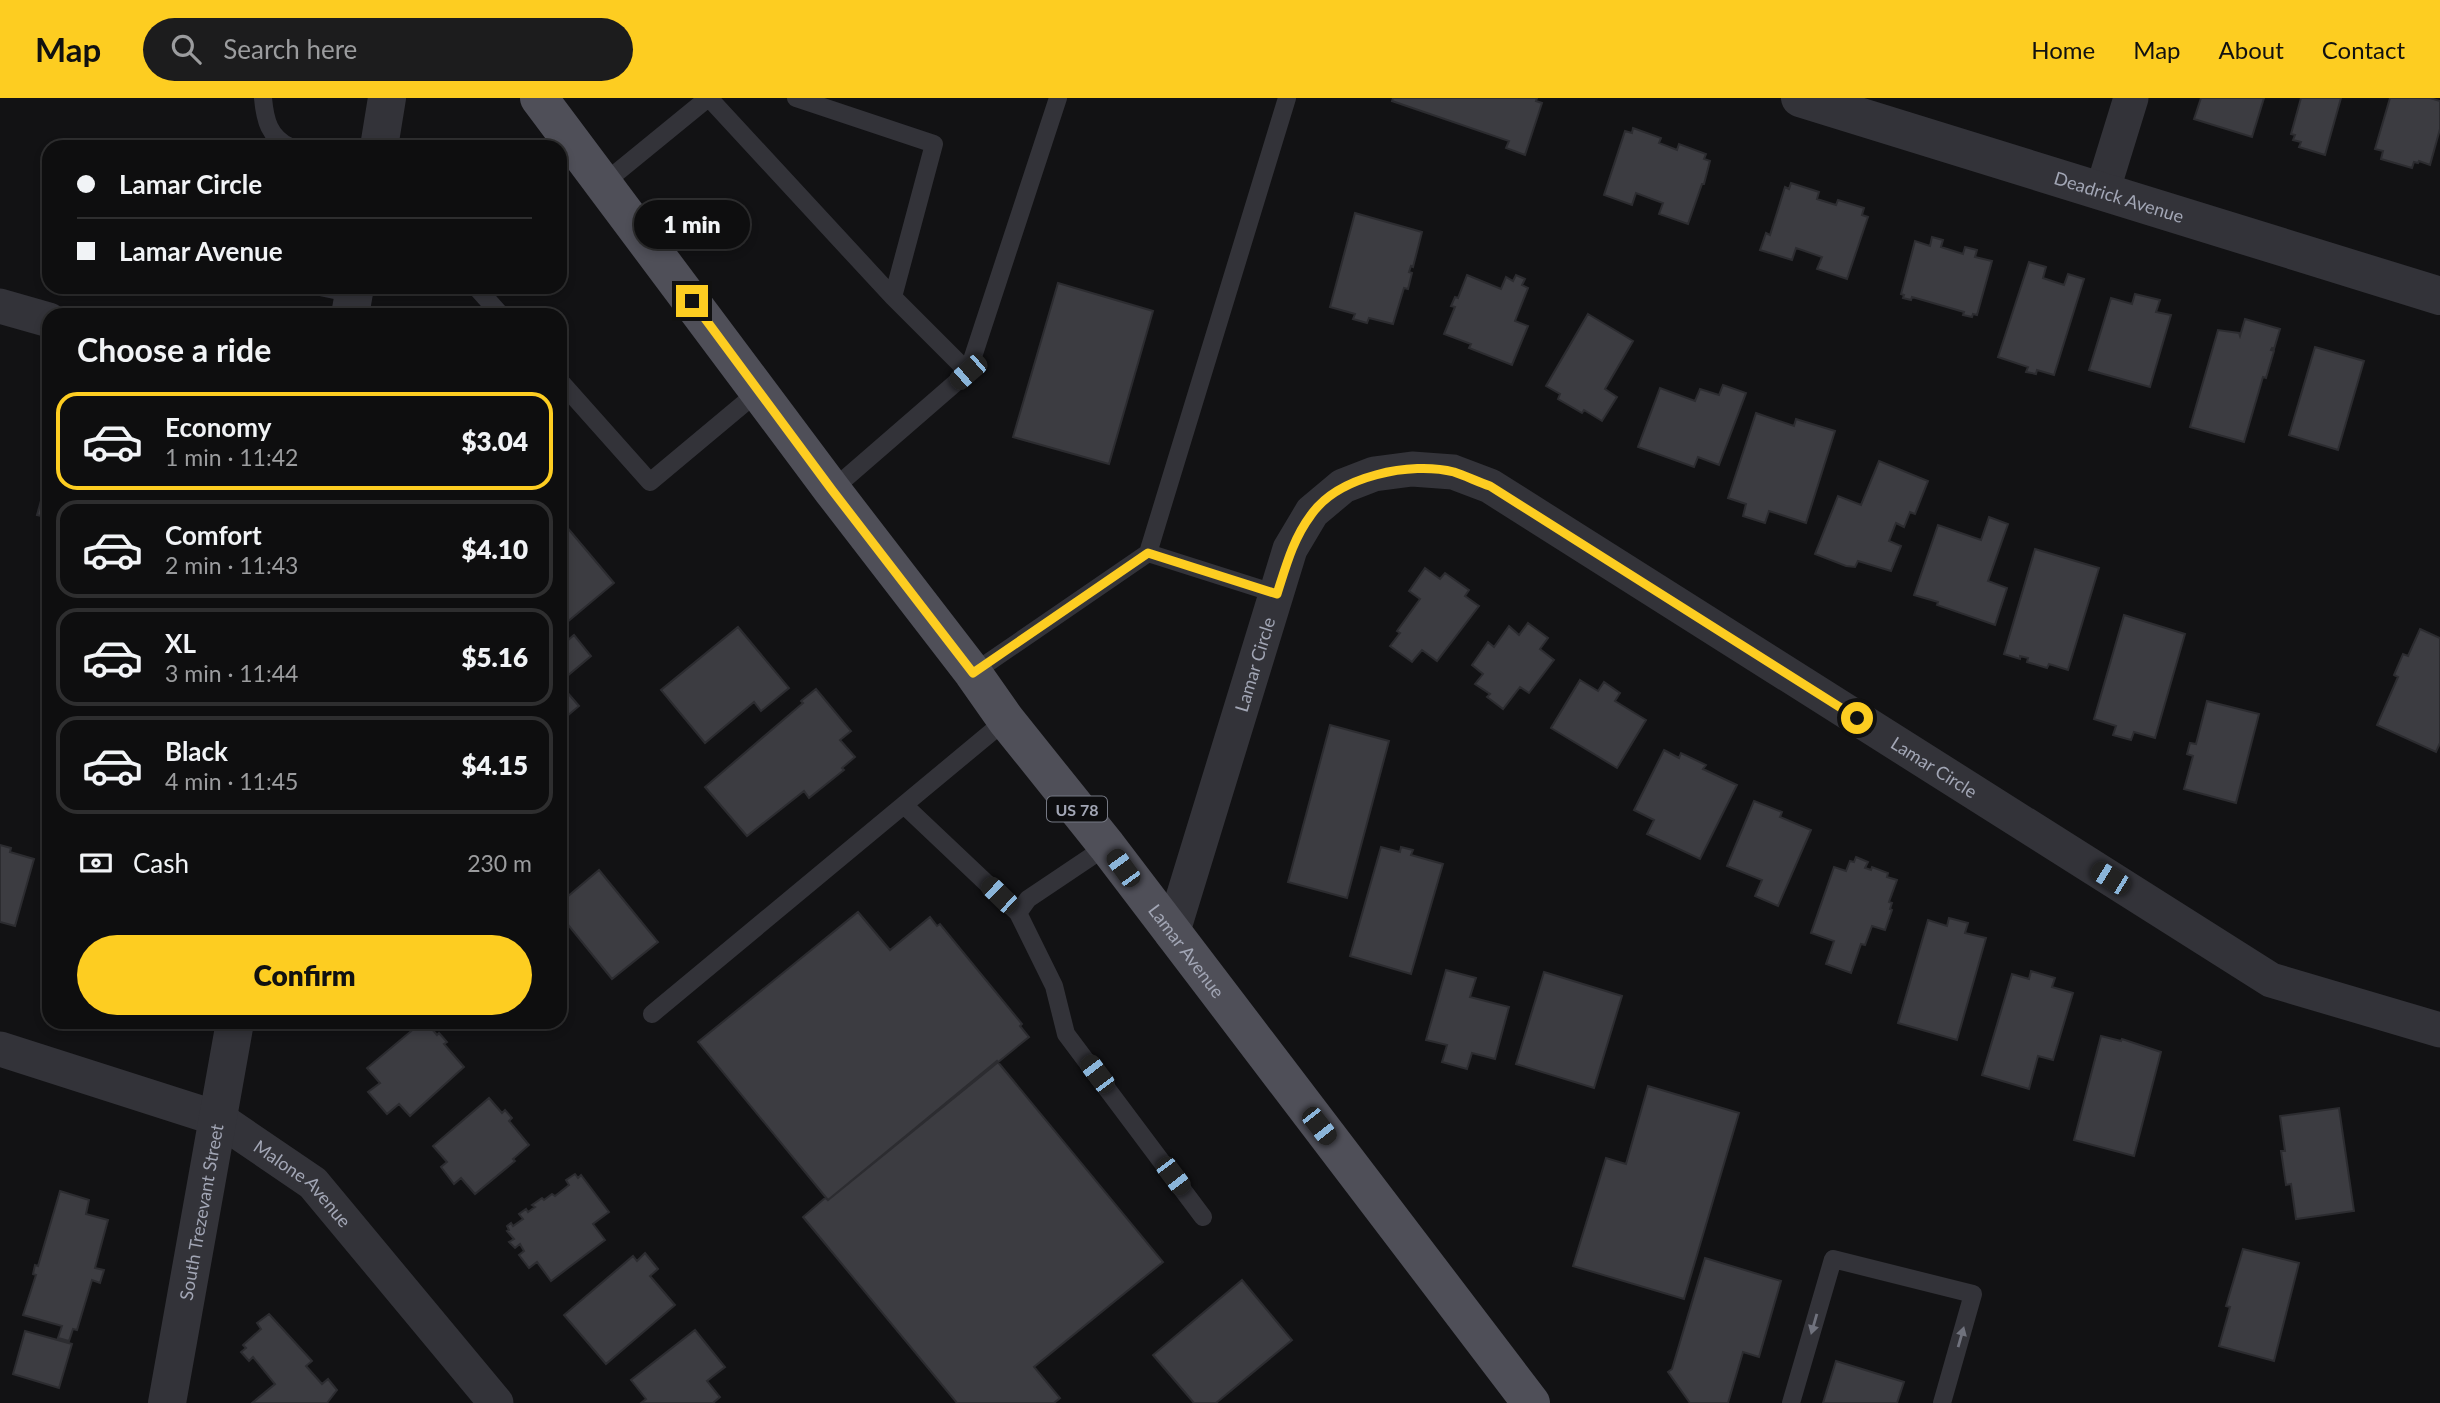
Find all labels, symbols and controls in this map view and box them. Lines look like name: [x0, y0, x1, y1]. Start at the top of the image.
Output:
search box: [143, 18, 633, 81]
text: Map: [35, 29, 101, 69]
icon: search: [167, 30, 205, 68]
text: Search here: [223, 33, 357, 65]
text: Home: [2031, 35, 2095, 64]
text: Map: [2133, 35, 2181, 64]
text: About: [2219, 35, 2284, 64]
text: Contact: [2322, 35, 2405, 64]
street label: Deadrick Avenue: [2052, 166, 2187, 227]
text: Lamar Circle: [119, 168, 262, 200]
callout: 1 min: [634, 200, 750, 248]
text: 1 min: [663, 210, 721, 238]
text: Lamar Avenue: [119, 235, 283, 267]
route end: [676, 285, 708, 317]
text: Choose a ride: [77, 330, 271, 369]
car: [946, 350, 991, 394]
icon: car: [81, 410, 144, 473]
text: Economy: [165, 411, 271, 443]
text: $3.04: [461, 425, 528, 457]
text: 1 min · 11:42: [165, 443, 298, 471]
icon: car: [81, 518, 144, 581]
text: Comfort: [165, 519, 262, 551]
text: $4.10: [461, 533, 528, 565]
text: 2 min · 11:43: [165, 551, 298, 579]
street label: Lamar Circle: [1230, 614, 1279, 714]
icon: car: [81, 626, 144, 689]
text: XL: [165, 627, 196, 659]
text: $5.16: [461, 641, 528, 673]
text: 3 min · 11:44: [165, 659, 298, 687]
route start: [1841, 702, 1873, 734]
street label: Lamar Circle: [1887, 732, 1981, 802]
icon: car: [81, 734, 144, 797]
text: Black: [165, 735, 228, 767]
text: $4.15: [461, 749, 528, 781]
text: 4 min · 11:45: [165, 767, 298, 795]
road number: US 78: [1047, 796, 1107, 822]
icon: cash: [77, 844, 115, 882]
car: [1103, 845, 1144, 891]
text: Cash: [133, 847, 189, 879]
text: 230 m: [467, 849, 532, 877]
car: [2087, 858, 2134, 898]
car: [977, 873, 1022, 917]
street label: Lamar Avenue: [1144, 900, 1229, 1002]
button: Confirm: [77, 935, 532, 1015]
car: [1076, 1051, 1119, 1097]
car: [1298, 1103, 1341, 1149]
street label: South Trezevant Street: [175, 1122, 228, 1302]
street label: Malone Avenue: [250, 1135, 356, 1231]
car: [1152, 1153, 1195, 1199]
one-way arrow: [1808, 1314, 1818, 1335]
one-way arrow: [1956, 1327, 1966, 1348]

